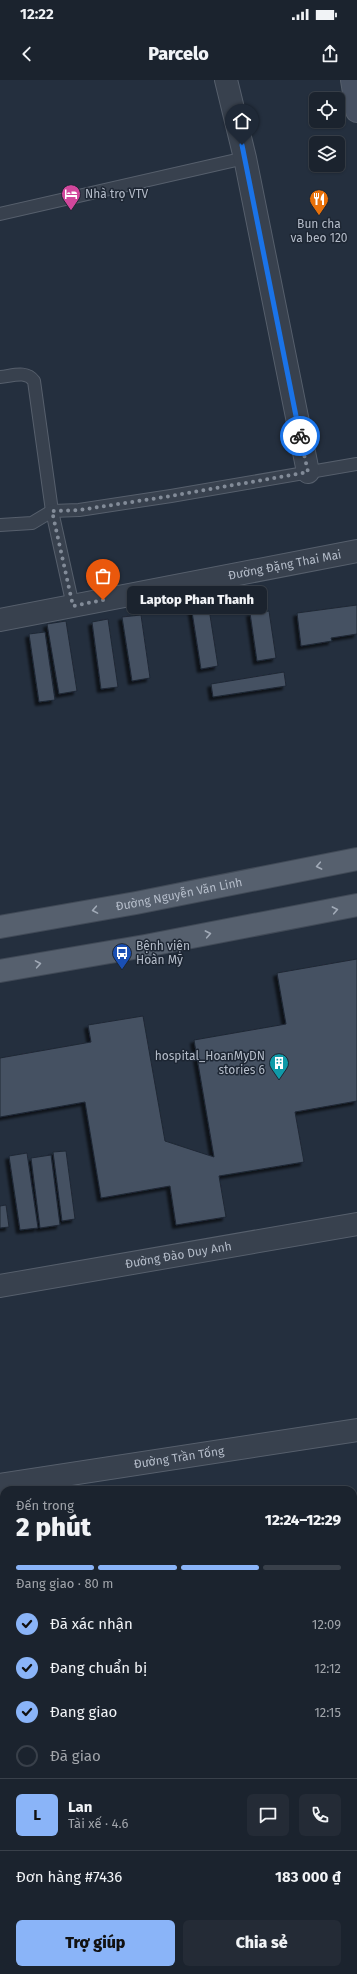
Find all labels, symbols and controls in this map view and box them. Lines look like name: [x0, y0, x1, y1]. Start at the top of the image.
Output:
text: 12:22: [20, 5, 54, 23]
icon: back: [16, 43, 38, 65]
text: Parcelo: [148, 43, 209, 65]
icon: share: [319, 43, 341, 65]
map controls: [309, 92, 345, 172]
button: locate: [309, 92, 345, 128]
pin: [225, 104, 259, 145]
icon: home: [231, 110, 253, 132]
button: layers: [309, 136, 345, 172]
hotel icon: Nhà trọ VTV: [60, 183, 82, 211]
place label: Nhà trọ VTV: [85, 187, 149, 201]
restaurant icon: Bun cha va beo 120: [308, 188, 330, 216]
place label: Bun cha va beo 120: [290, 217, 348, 245]
courier: [280, 416, 320, 456]
icon: bike: [289, 425, 311, 447]
street label: Đường Đặng Thai Mai: [227, 547, 342, 583]
pin: [86, 559, 120, 600]
icon: bag: [92, 565, 114, 587]
callout: Laptop Phan Thanh: [127, 586, 267, 614]
text: Laptop Phan Thanh: [140, 592, 254, 607]
one-way arrow: [316, 862, 322, 870]
street label: Đường Nguyễn Văn Linh: [115, 875, 244, 913]
one-way arrow: [92, 905, 98, 914]
one-way arrow: [332, 906, 339, 914]
one-way arrow: [205, 930, 211, 939]
place label: Bệnh viện Hoàn Mỹ: [136, 939, 190, 967]
bus stop icon: Bệnh viện Hoàn Mỹ: [111, 942, 133, 970]
one-way arrow: [35, 960, 42, 969]
place label: hospital_HoanMyDN stories 6: [155, 1049, 265, 1077]
building icon: hospital_HoanMyDN stories 6: [268, 1052, 290, 1080]
street label: Đường Đào Duy Anh: [124, 1239, 233, 1271]
street label: Đường Trần Tống: [133, 1443, 226, 1471]
text: Đến trong: [16, 1498, 74, 1513]
text: 12:24–12:29: [265, 1511, 341, 1529]
text: 2 phút: [16, 1512, 91, 1543]
text: Đang giao · 80 m: [16, 1576, 113, 1591]
icon: check: [16, 1613, 38, 1635]
text: Đã xác nhận: [50, 1615, 133, 1633]
text: 12:09: [312, 1617, 341, 1632]
icon: check: [16, 1657, 38, 1679]
text: Đang chuẩn bị: [50, 1659, 147, 1677]
text: 12:12: [314, 1661, 341, 1676]
icon: check: [16, 1701, 38, 1723]
text: Đang giao: [50, 1703, 117, 1721]
text: 12:15: [314, 1705, 341, 1720]
text: Đã giao: [50, 1747, 101, 1765]
button: chat: [247, 1794, 289, 1836]
button: phone: [299, 1794, 341, 1836]
text: Lan: [68, 1798, 92, 1816]
text: L: [33, 1806, 41, 1824]
text: Tài xế · 4.6: [68, 1816, 128, 1831]
text: Đơn hàng #7436: [16, 1868, 122, 1886]
text: 183 000 ₫: [275, 1868, 341, 1886]
button: Trợ giúp: [16, 1920, 175, 1966]
button: Chia sẻ: [183, 1920, 341, 1966]

